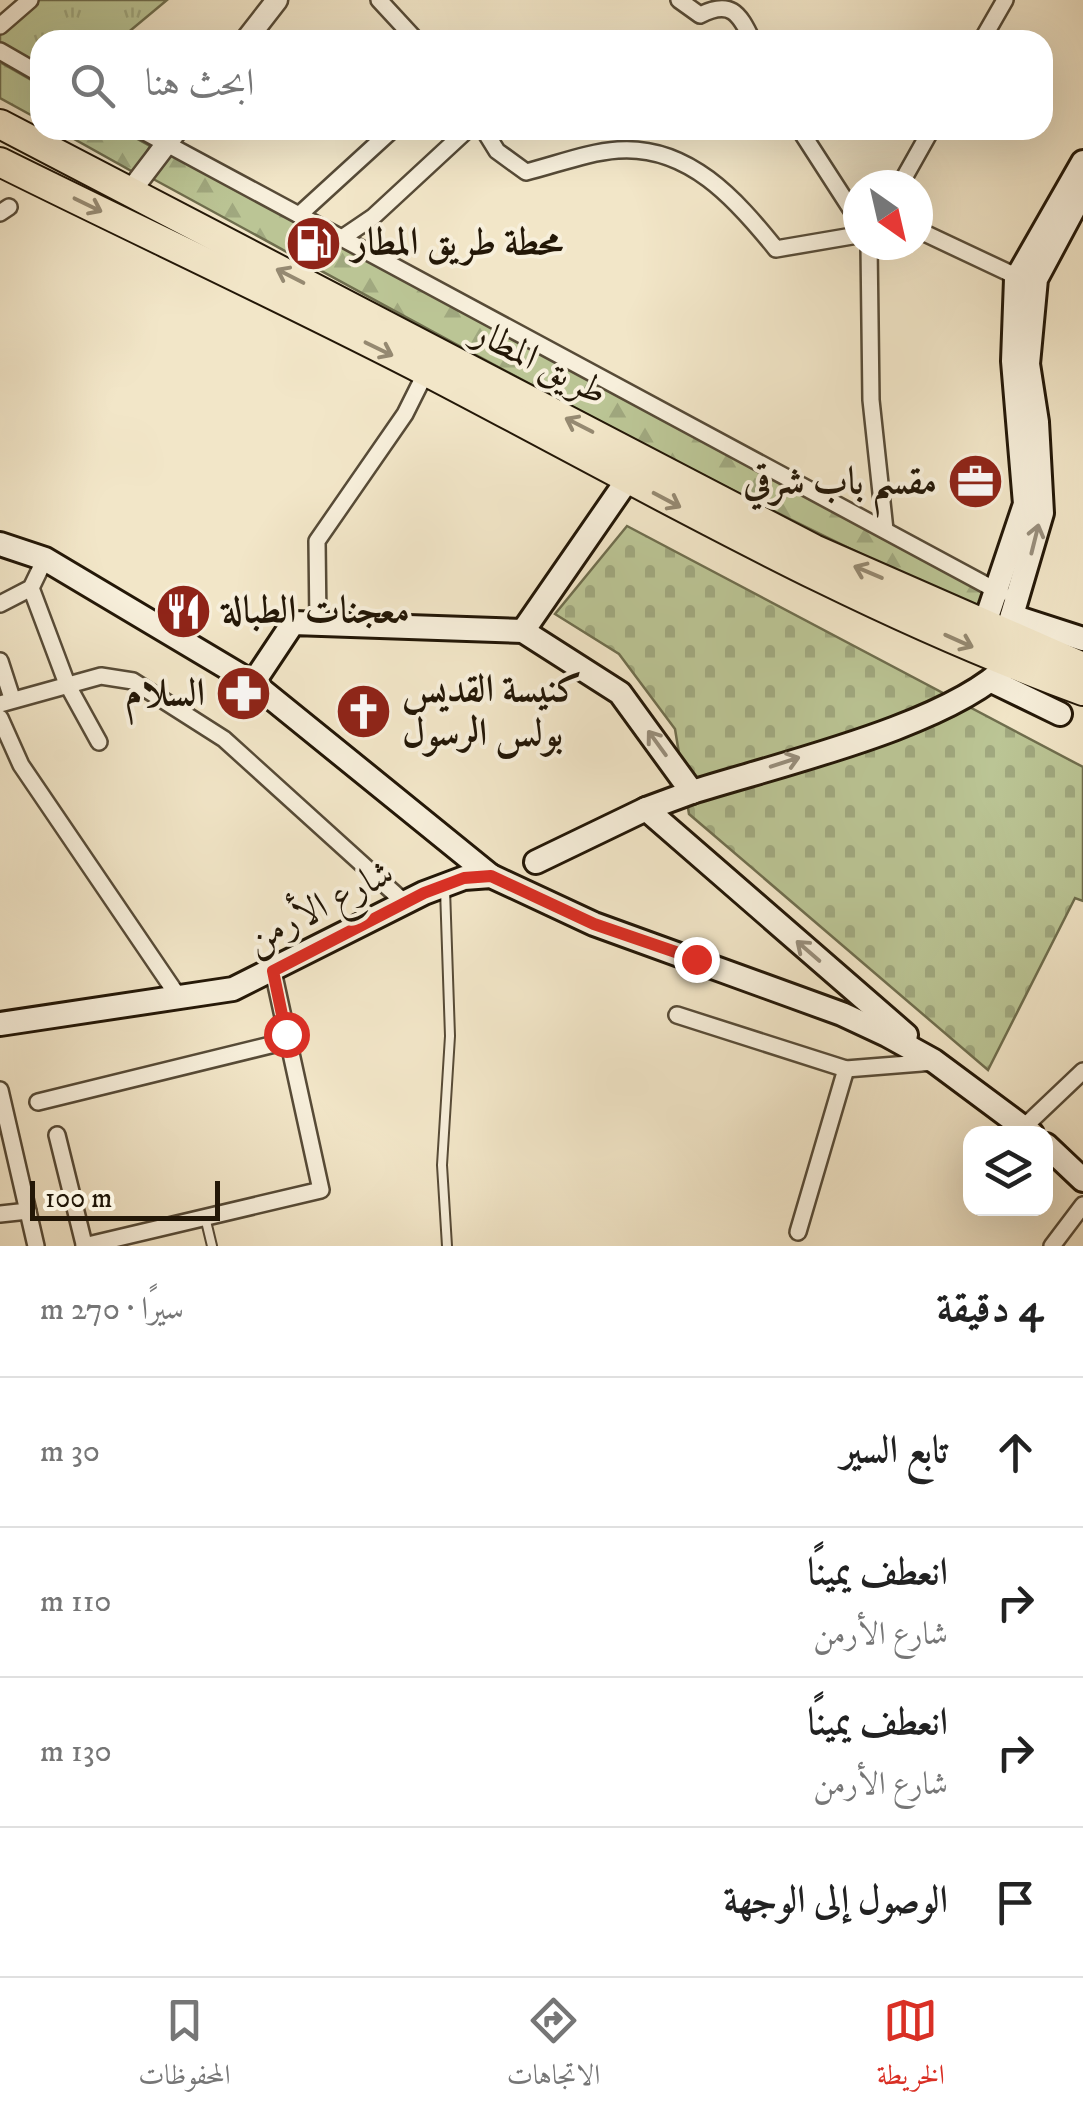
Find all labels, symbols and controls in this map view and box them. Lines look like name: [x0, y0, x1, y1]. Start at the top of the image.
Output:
search box: [30, 30, 1053, 140]
icon: search: [65, 58, 120, 113]
text: ابحث هنا: [145, 60, 255, 108]
north arrow: [843, 170, 933, 260]
one-way arrow: [72, 197, 102, 216]
fuel station icon: محطة طريق المطار: [283, 213, 343, 273]
place label: محطة طريق المطار: [348, 219, 564, 267]
one-way arrow: [275, 266, 305, 285]
street label: طريق المطار: [461, 307, 615, 417]
one-way arrow: [364, 340, 394, 359]
one-way arrow: [564, 415, 594, 434]
office icon: مقسم باب شرقي: [946, 452, 1006, 512]
place label: مقسم باب شرقي: [742, 458, 937, 518]
one-way arrow: [652, 491, 682, 510]
one-way arrow: [1027, 524, 1046, 555]
one-way arrow: [853, 562, 884, 580]
restaurant icon: معجنات الطبالة: [153, 581, 213, 641]
place label: معجنات الطبالة: [220, 587, 410, 635]
one-way arrow: [943, 633, 974, 651]
pharmacy icon: السلام: [214, 664, 274, 724]
place label: كنيسة القديس بولس الرسول: [402, 666, 582, 759]
place label: السلام: [125, 670, 205, 726]
church icon: كنيسة القديس بولس الرسول: [333, 682, 393, 742]
one-way arrow: [646, 730, 667, 757]
one-way arrow: [769, 752, 800, 770]
street label: شارع الأرمن: [236, 847, 404, 969]
route end: [674, 937, 720, 983]
one-way arrow: [796, 939, 821, 962]
route start: [264, 1012, 310, 1058]
map controls: [963, 1126, 1053, 1216]
button: layers: [963, 1126, 1053, 1216]
scale bar: [30, 1176, 220, 1220]
text: 100 m: [45, 1181, 112, 1216]
text: 4 دقيقة: [936, 1283, 1043, 1335]
text: سيرًا · 270 m: [40, 1290, 184, 1330]
icon: ahead: [988, 1425, 1043, 1480]
text: تابع السير: [841, 1427, 948, 1475]
text: 30 m: [40, 1432, 100, 1472]
text: انعطف يمينًا: [807, 1549, 948, 1597]
icon: right: [988, 1575, 1043, 1630]
text: 110 m: [40, 1582, 112, 1622]
text: شارع الأرمن: [813, 1615, 948, 1655]
text: انعطف يمينًا: [807, 1699, 948, 1747]
icon: right: [988, 1725, 1043, 1780]
text: 130 m: [40, 1732, 112, 1772]
text: شارع الأرمن: [813, 1765, 948, 1805]
icon: arrive: [988, 1875, 1043, 1930]
text: الوصول إلى الوجهة: [724, 1877, 948, 1925]
tab: المحفوظات: [138, 1993, 230, 2102]
tab: الاتجاهات: [507, 1993, 600, 2102]
tab: الخريطة: [877, 1993, 945, 2102]

